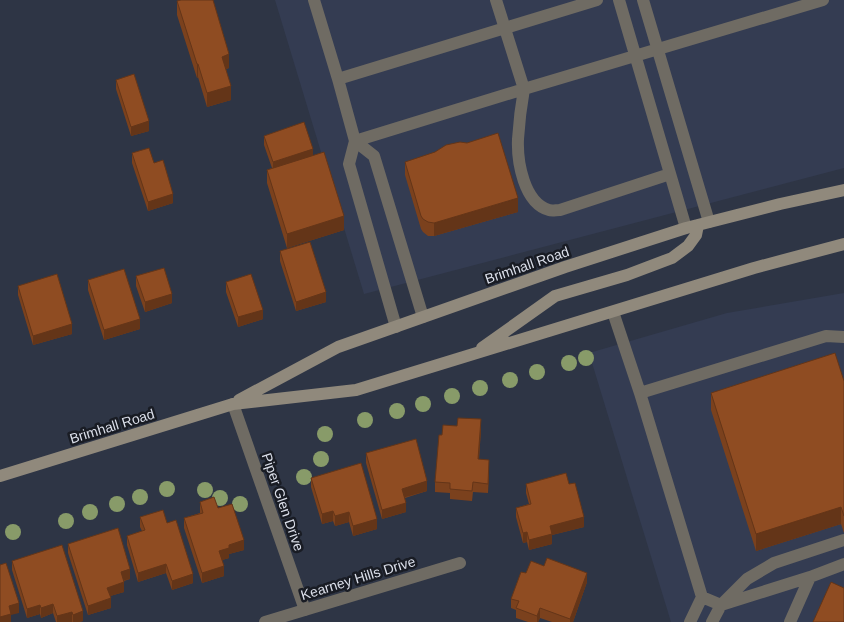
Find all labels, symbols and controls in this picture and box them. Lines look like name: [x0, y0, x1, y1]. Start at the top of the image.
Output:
street label: Brimhall Road: [483, 243, 571, 287]
street label: Brimhall Road: [68, 405, 156, 447]
street label: Piper Glen Drive: [259, 451, 307, 553]
street label: Kearney Hills Drive: [299, 553, 417, 603]

